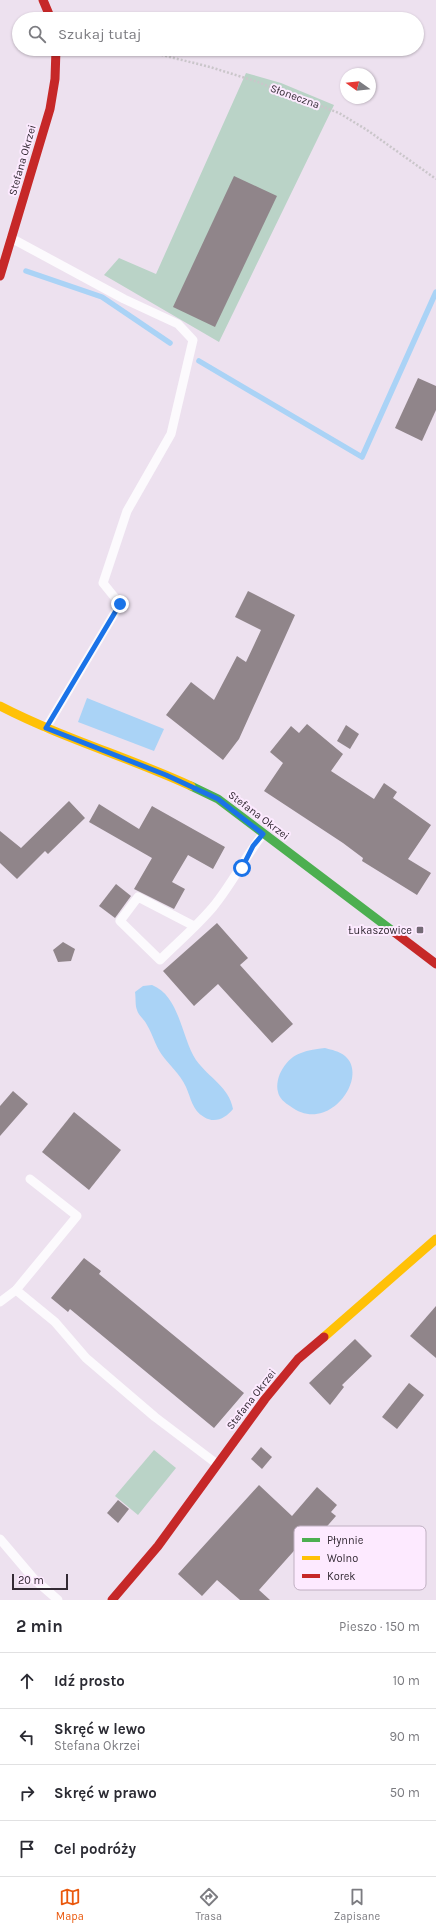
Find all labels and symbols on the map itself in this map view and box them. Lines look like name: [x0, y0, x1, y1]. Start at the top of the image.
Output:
north arrow: [340, 68, 376, 104]
street label: Słoneczna: [268, 82, 321, 111]
street label: Stefana Okrzei: [6, 123, 39, 197]
route end: [111, 595, 129, 613]
street label: Stefana Okrzei: [226, 788, 292, 843]
route start: [233, 859, 251, 877]
place label: Łukaszowice: [348, 924, 412, 937]
marker: Łukaszowice: [415, 925, 425, 935]
street label: Stefana Okrzei: [224, 1367, 279, 1432]
legend: [294, 1526, 426, 1590]
text: Płynnie: [327, 1534, 364, 1547]
text: Wolno: [327, 1552, 358, 1565]
text: Korek: [327, 1570, 356, 1583]
scale bar: [12, 1572, 68, 1591]

